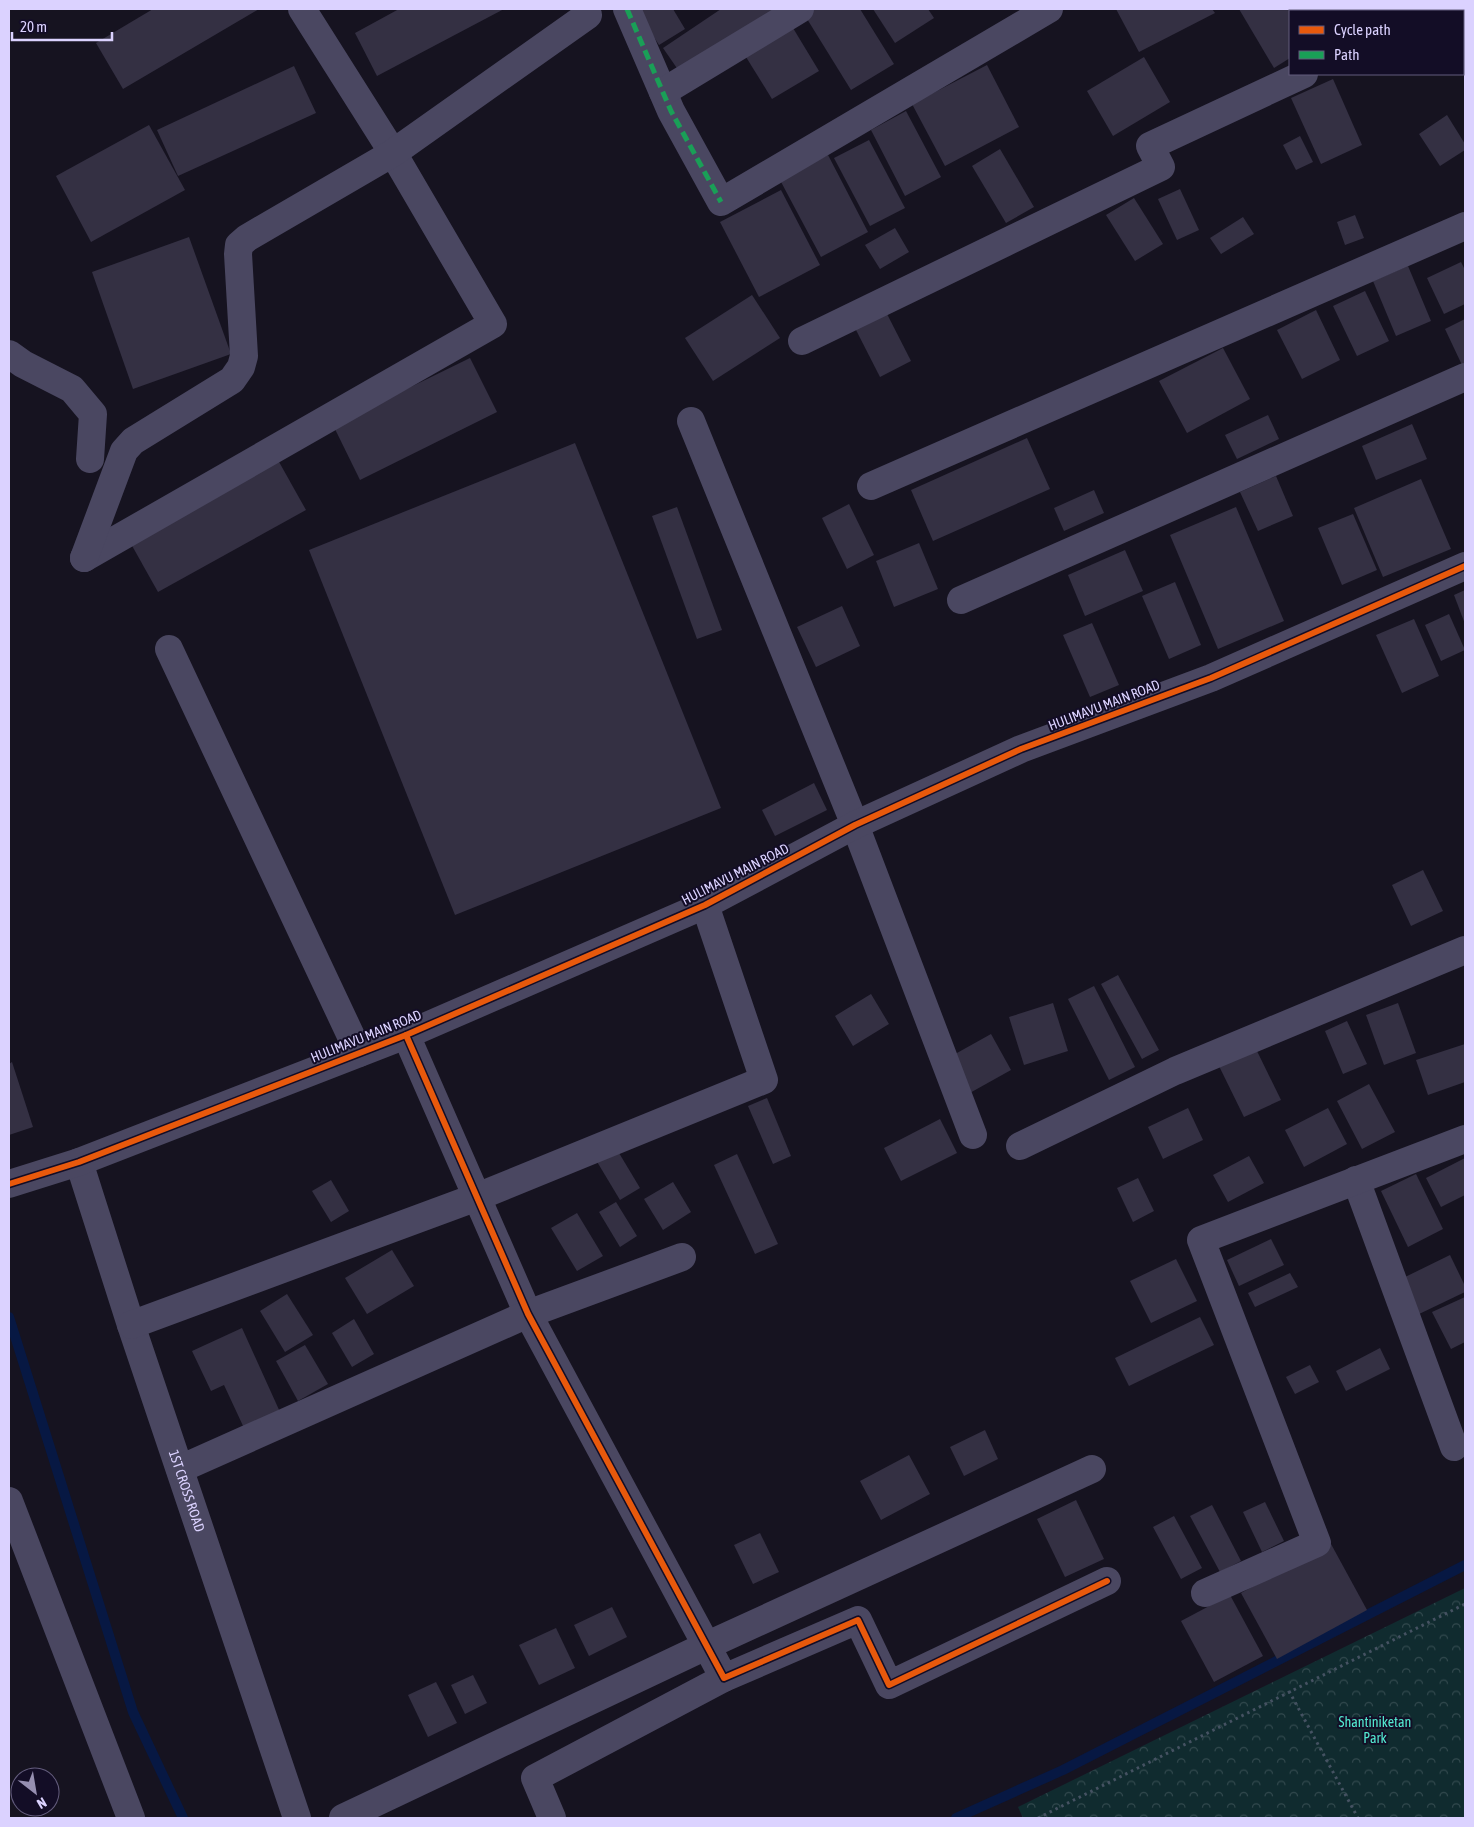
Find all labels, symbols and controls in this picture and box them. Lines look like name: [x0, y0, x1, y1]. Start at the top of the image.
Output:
scale bar: [12, 10, 112, 42]
legend: [1289, 10, 1464, 75]
text: 20 m: [20, 18, 47, 35]
text: Cycle path: [1334, 21, 1391, 38]
text: Path: [1334, 46, 1360, 63]
street label: HULIMAVU MAIN ROAD: [1046, 676, 1162, 734]
street label: HULIMAVU MAIN ROAD: [679, 840, 791, 908]
street label: HULIMAVU MAIN ROAD: [308, 1006, 424, 1066]
street label: 1ST CROSS ROAD: [166, 1448, 208, 1534]
park label: Shantiniketan Park: [1339, 1714, 1411, 1746]
north arrow: [10, 1767, 60, 1817]
text: N: [34, 1794, 49, 1812]

